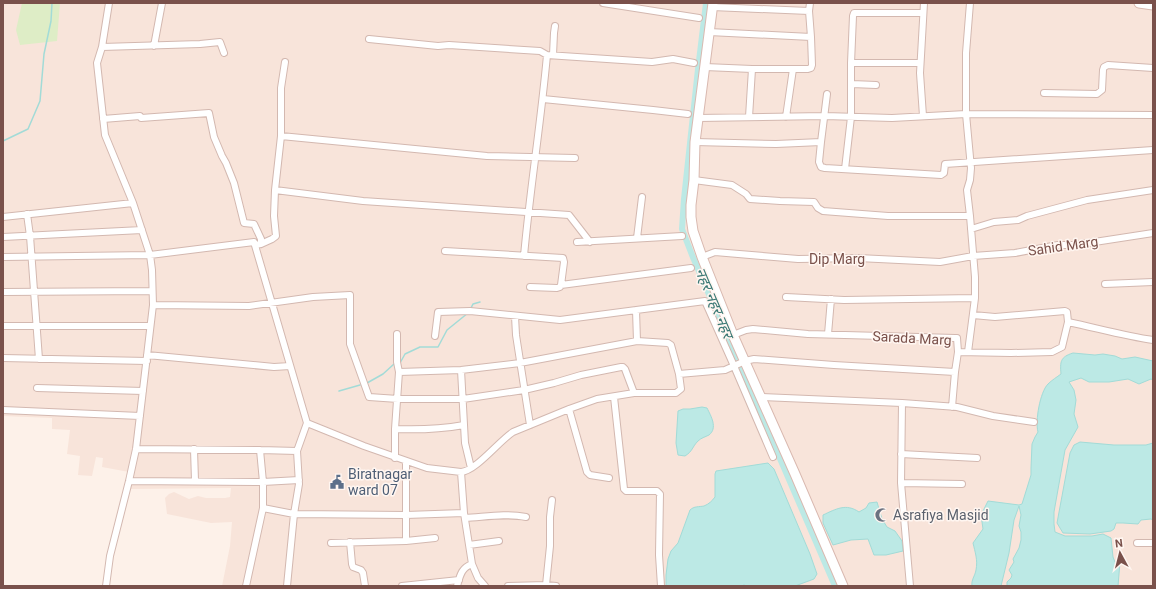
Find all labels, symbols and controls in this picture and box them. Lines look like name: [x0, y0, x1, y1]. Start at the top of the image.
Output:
street label: Sahid Marg: [1027, 233, 1099, 259]
street label: Dip Marg: [809, 251, 865, 267]
water label: नहर नहर नहर: [691, 265, 738, 344]
street label: Sarada Marg: [872, 328, 952, 348]
place label: Biratnagar ward 07: [348, 466, 413, 498]
public building icon: Biratnagar ward 07: [329, 474, 345, 490]
mosque icon: Asrafiya Masjid: [874, 507, 890, 523]
place label: Asrafiya Masjid: [893, 507, 989, 523]
north arrow: [1100, 533, 1140, 573]
text: N: [1114, 537, 1124, 550]

